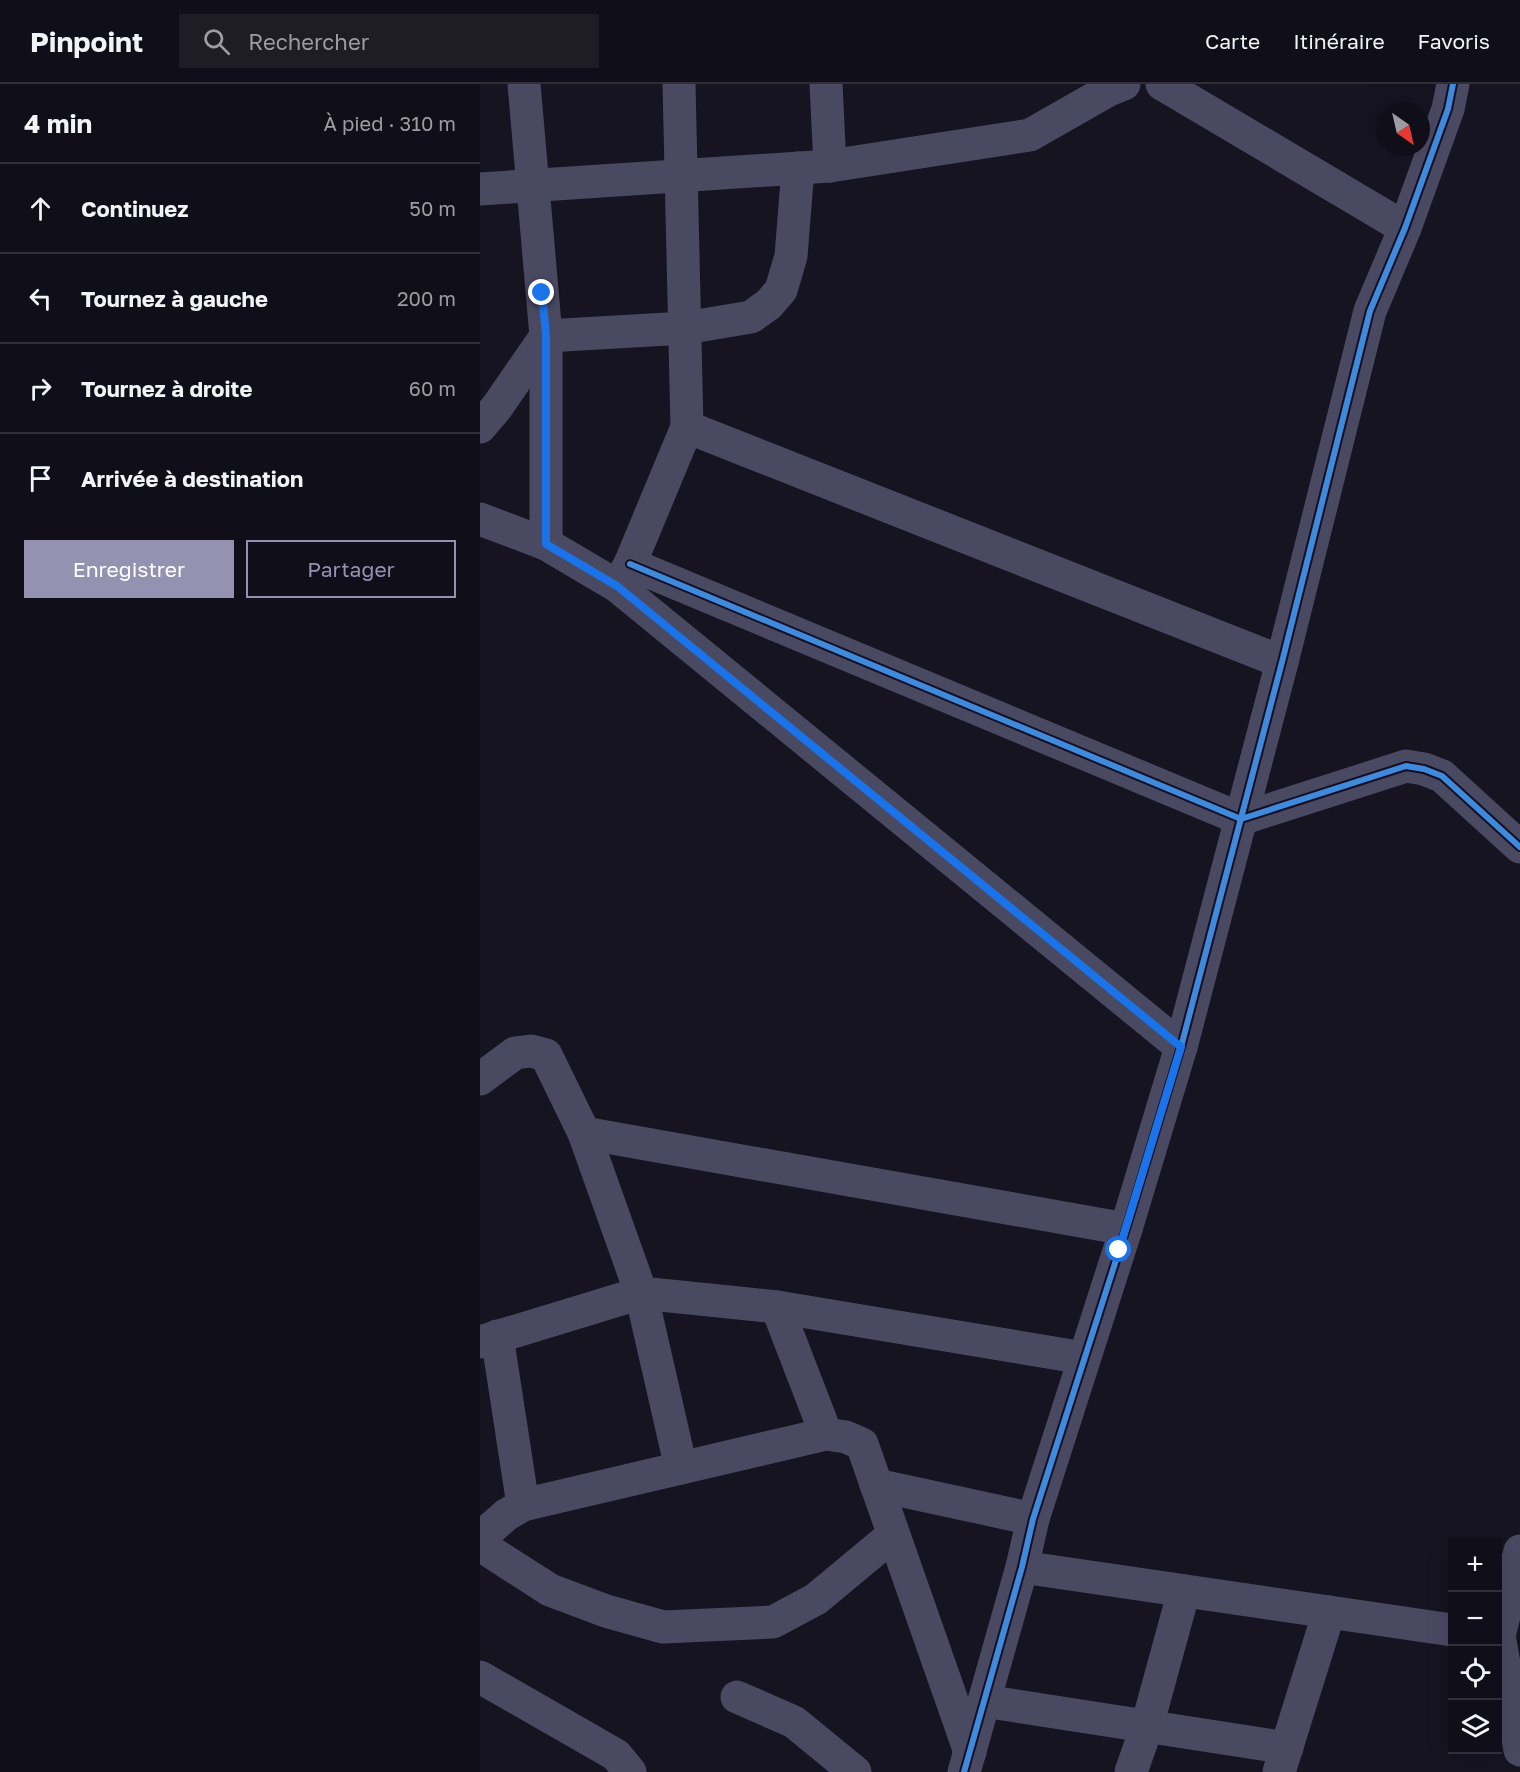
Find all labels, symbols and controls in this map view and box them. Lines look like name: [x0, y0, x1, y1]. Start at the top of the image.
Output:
search box: [179, 14, 599, 68]
text: Pinpoint: [30, 25, 143, 58]
icon: search: [200, 25, 233, 58]
text: Rechercher: [248, 28, 369, 55]
text: Carte: [1205, 28, 1260, 54]
text: Itinéraire: [1293, 28, 1385, 54]
text: Favoris: [1418, 28, 1490, 54]
north arrow: [1376, 102, 1430, 156]
text: 4 min: [24, 108, 92, 139]
text: À pied · 310 m: [324, 111, 456, 135]
icon: ahead: [24, 192, 57, 225]
text: Continuez: [81, 195, 188, 222]
text: 50 m: [409, 196, 456, 220]
route end: [528, 279, 554, 305]
icon: left: [24, 282, 57, 315]
text: Tournez à gauche: [81, 285, 268, 312]
text: 200 m: [397, 286, 456, 310]
icon: right: [24, 372, 57, 405]
text: Tournez à droite: [81, 375, 252, 402]
text: 60 m: [409, 376, 456, 400]
icon: arrive: [24, 462, 57, 495]
text: Arrivée à destination: [81, 465, 303, 492]
button: Enregistrer: [24, 540, 234, 598]
button: Partager: [246, 540, 456, 598]
route start: [1105, 1236, 1131, 1262]
map controls: [1448, 1538, 1502, 1754]
button: +: [1448, 1538, 1502, 1592]
button: −: [1448, 1592, 1502, 1646]
button: locate: [1448, 1646, 1502, 1700]
button: layers: [1448, 1700, 1502, 1754]

